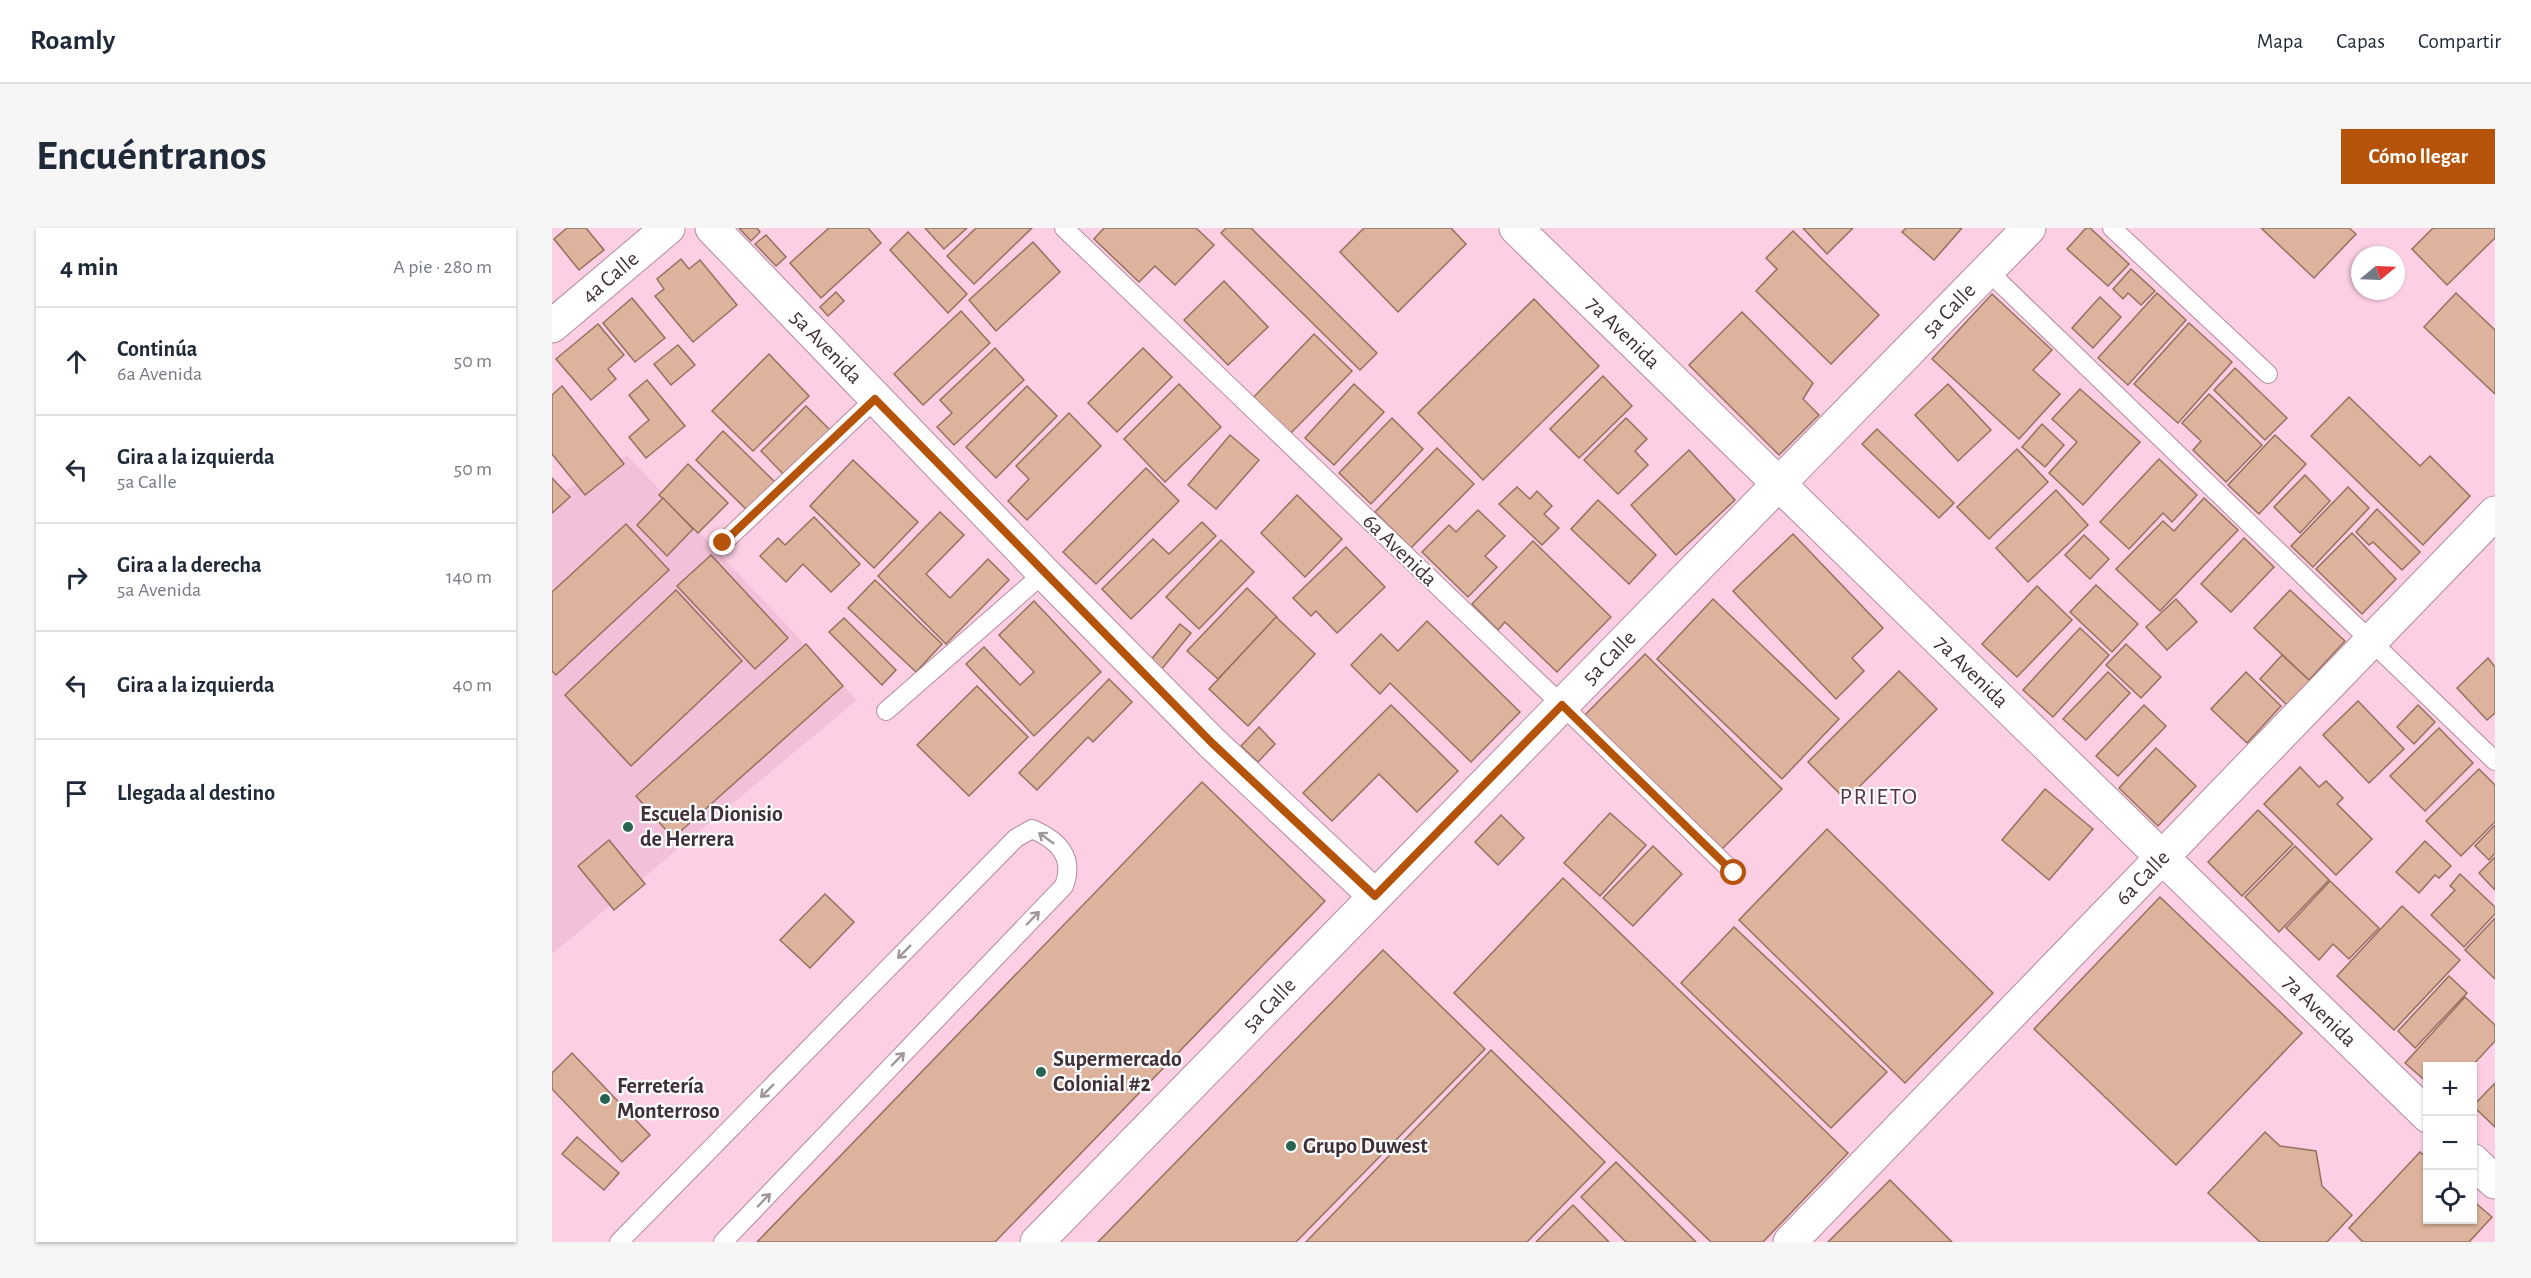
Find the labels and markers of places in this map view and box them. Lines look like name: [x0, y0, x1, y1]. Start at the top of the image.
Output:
place label: Escuela Dionisio de Herrera: [640, 803, 783, 850]
marker: Escuela Dionisio de Herrera: [621, 820, 635, 834]
place label: Supermercado Colonial #2: [1053, 1048, 1182, 1095]
marker: Supermercado Colonial #2: [1034, 1065, 1048, 1079]
place label: Ferretería Monterroso: [617, 1075, 720, 1122]
marker: Ferretería Monterroso: [598, 1092, 612, 1106]
place label: Grupo Duwest: [1303, 1135, 1428, 1157]
marker: Grupo Duwest: [1284, 1139, 1298, 1153]

